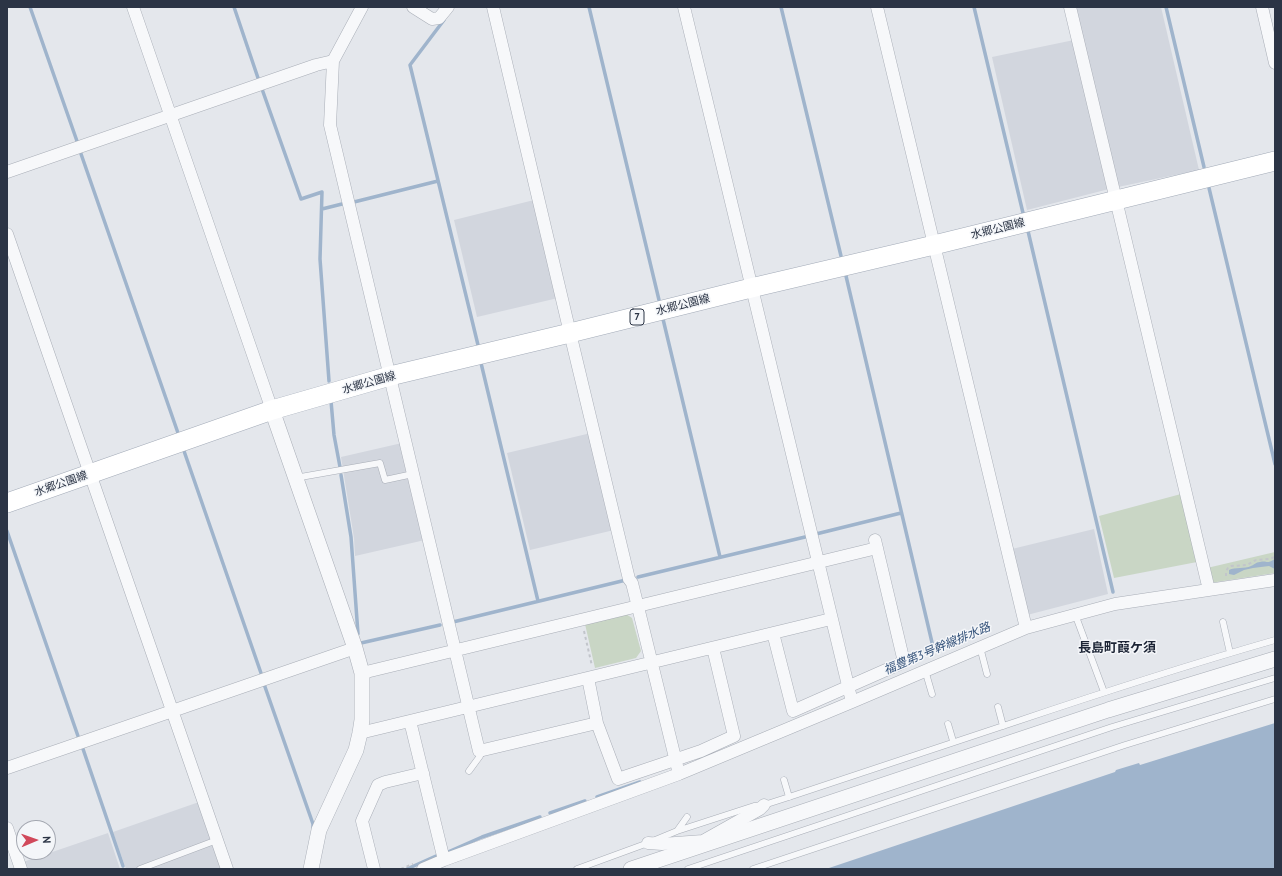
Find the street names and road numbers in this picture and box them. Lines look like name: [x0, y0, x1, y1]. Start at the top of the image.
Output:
street label: 水郷公園線: [970, 216, 1026, 242]
street label: 水郷公園線: [655, 292, 711, 318]
road number: 7: [630, 309, 644, 325]
street label: 水郷公園線: [341, 369, 397, 397]
street label: 水郷公園線: [33, 469, 89, 499]

